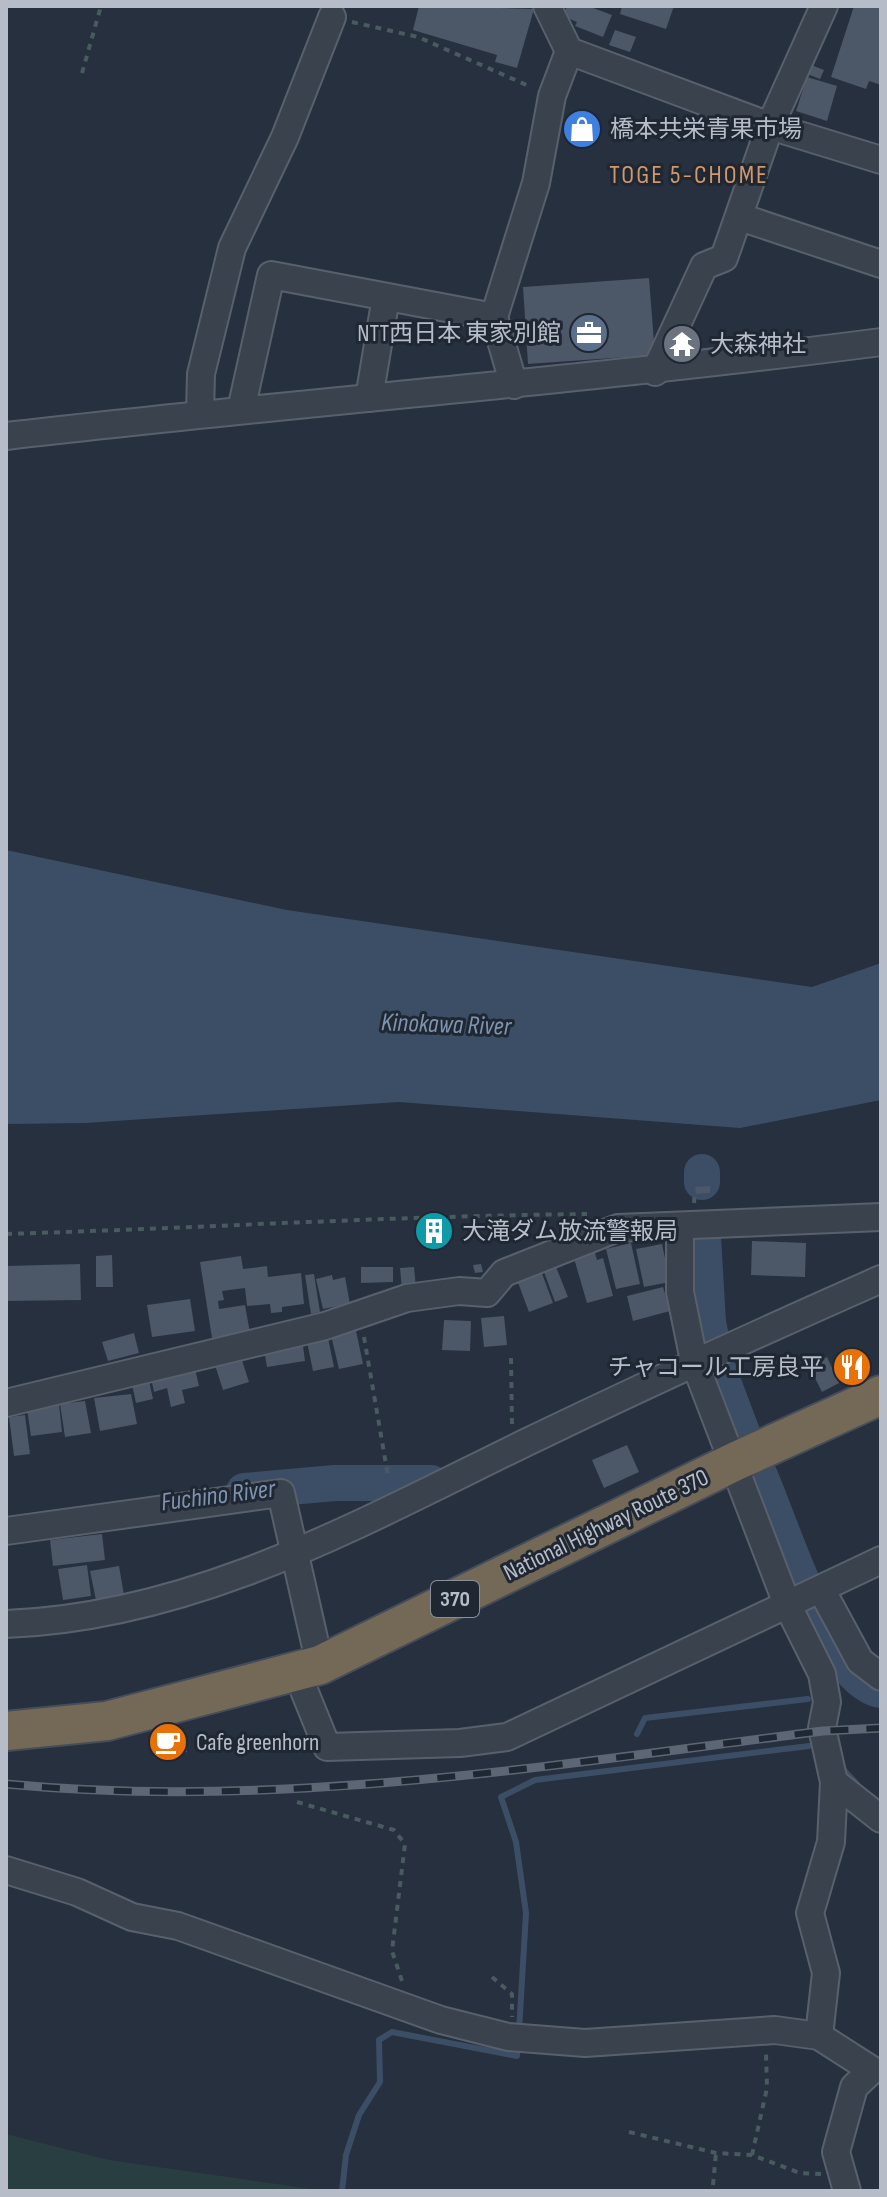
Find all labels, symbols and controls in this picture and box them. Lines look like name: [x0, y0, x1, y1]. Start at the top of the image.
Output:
shop icon: 橋本共栄青果市場: [561, 108, 603, 150]
place label: 橋本共栄青果市場: [610, 115, 802, 144]
district label: TOGE 5-CHOME: [609, 160, 769, 191]
office icon: NTT西日本 東家別館: [568, 312, 610, 354]
place label: NTT西日本 東家別館: [357, 319, 561, 348]
temple icon: 大森神社: [661, 323, 703, 365]
place label: 大森神社: [710, 330, 806, 359]
water label: Kinokawa River: [380, 1007, 513, 1043]
building icon: 大滝ダム放流警報局: [413, 1210, 455, 1252]
place label: 大滝ダム放流警報局: [462, 1217, 678, 1246]
restaurant icon: チャコール工房良平: [831, 1346, 873, 1388]
place label: チャコール工房良平: [608, 1353, 824, 1382]
street label: National Highway Route 370: [499, 1463, 713, 1587]
water label: Fuchino River: [159, 1473, 279, 1518]
road number: 370: [431, 1581, 479, 1617]
cafe icon: Cafe greenhorn: [147, 1721, 189, 1763]
place label: Cafe greenhorn: [196, 1728, 319, 1757]

